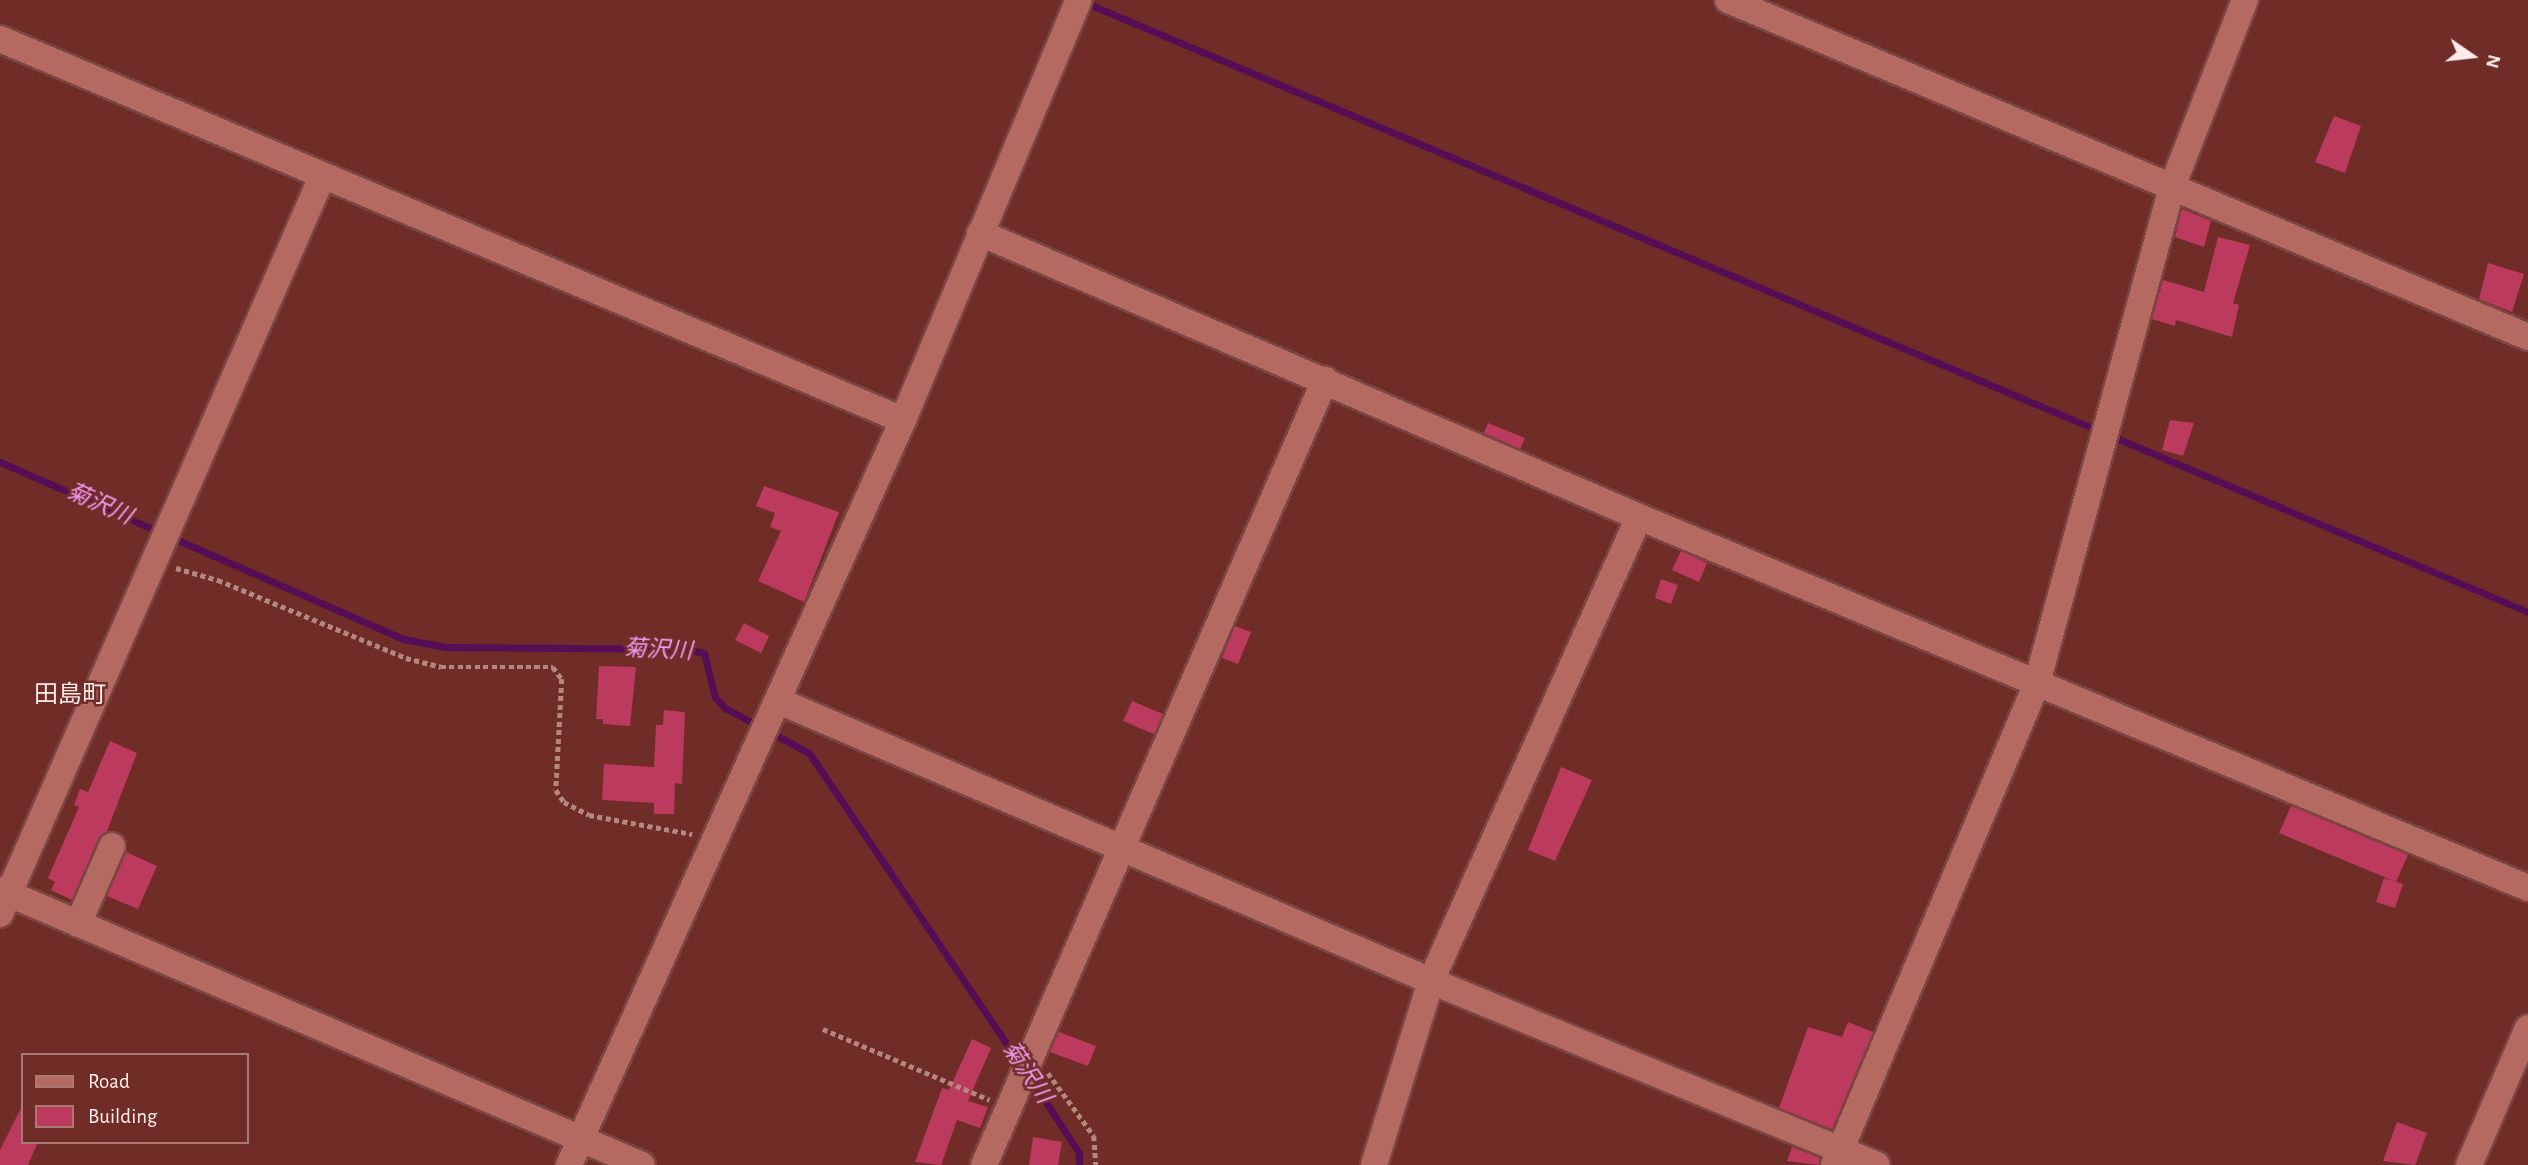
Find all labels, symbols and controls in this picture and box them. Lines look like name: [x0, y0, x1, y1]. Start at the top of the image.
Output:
north arrow: [2437, 21, 2507, 91]
text: N: [2482, 52, 2504, 70]
water label: 菊沢川: [62, 478, 136, 532]
water label: 菊沢川: [623, 635, 693, 667]
district label: 田島町: [34, 682, 106, 710]
water label: 菊沢川: [995, 1037, 1057, 1109]
legend: [21, 1053, 248, 1144]
text: Road: [88, 1071, 130, 1092]
text: Building: [88, 1106, 157, 1127]

